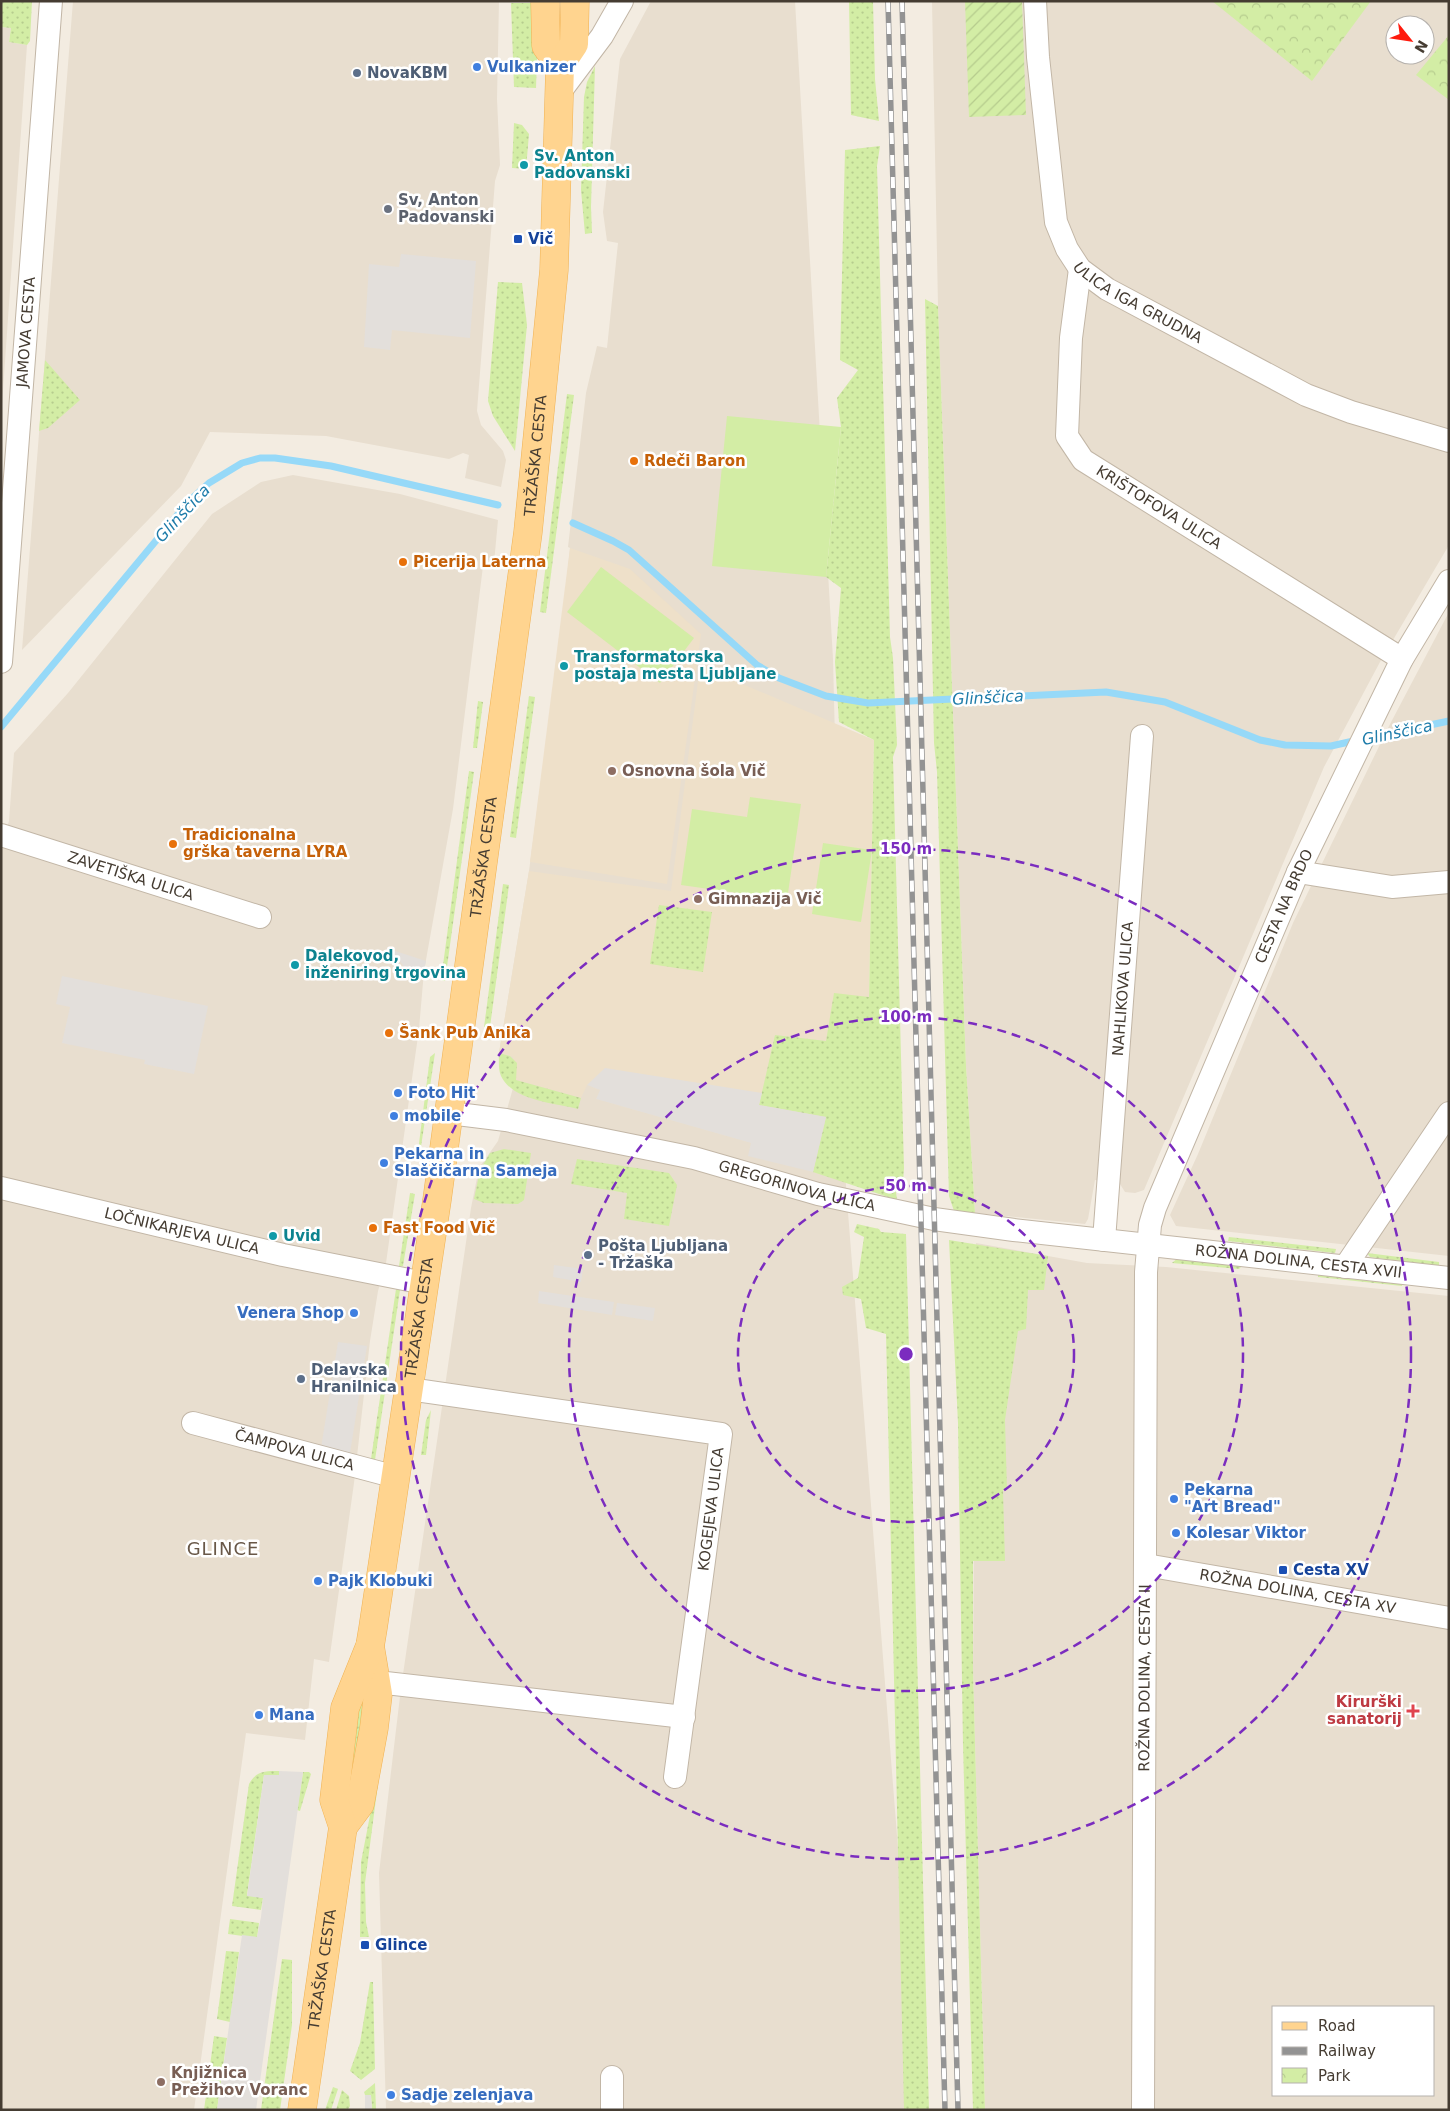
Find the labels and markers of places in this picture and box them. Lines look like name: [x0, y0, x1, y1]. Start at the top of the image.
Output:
place label: Vulkanizer: [487, 58, 577, 76]
marker: Vulkanizer: [471, 61, 483, 73]
place label: NovaKBM: [367, 64, 448, 82]
marker: NovaKBM: [351, 67, 363, 79]
place label: Sv. Anton Padovanski: [534, 147, 630, 182]
marker: Sv. Anton Padovanski: [518, 159, 530, 171]
place label: Sv, Anton Padovanski: [398, 191, 494, 226]
marker: Sv, Anton Padovanski: [382, 203, 394, 215]
place label: Vič: [528, 230, 553, 248]
marker: Vič: [512, 233, 524, 245]
place label: Rdeči Baron: [644, 452, 746, 470]
marker: Rdeči Baron: [628, 455, 640, 467]
place label: Picerija Laterna: [413, 553, 546, 571]
marker: Picerija Laterna: [397, 556, 409, 568]
place label: Transformatorska postaja mesta Ljubljane: [574, 648, 776, 683]
marker: Transformatorska postaja mesta Ljubljane: [558, 660, 570, 672]
place label: Osnovna šola Vič: [622, 762, 766, 780]
marker: Osnovna šola Vič: [606, 765, 618, 777]
place label: Tradicionalna grška taverna LYRA: [183, 826, 348, 861]
marker: Tradicionalna grška taverna LYRA: [167, 838, 179, 850]
place label: Gimnazija Vič: [708, 890, 822, 908]
marker: Gimnazija Vič: [692, 893, 704, 905]
place label: Dalekovod, inženiring trgovina: [305, 947, 466, 982]
marker: Dalekovod, inženiring trgovina: [289, 959, 301, 971]
place label: Šank Pub Anika: [399, 1023, 531, 1042]
marker: Šank Pub Anika: [383, 1027, 395, 1039]
place label: Foto Hit: [408, 1084, 476, 1102]
marker: Foto Hit: [392, 1087, 404, 1099]
place label: mobile: [404, 1107, 461, 1125]
marker: mobile: [388, 1110, 400, 1122]
place label: Pekarna in Slaščičarna Sameja: [394, 1145, 557, 1180]
marker: Pekarna in Slaščičarna Sameja: [378, 1157, 390, 1169]
place label: Fast Food Vič: [383, 1219, 496, 1237]
marker: Fast Food Vič: [367, 1222, 379, 1234]
place label: Uvid: [283, 1227, 321, 1245]
marker: Uvid: [267, 1230, 279, 1242]
place label: Pošta Ljubljana - Tržaška: [598, 1237, 728, 1272]
marker: Pošta Ljubljana - Tržaška: [582, 1249, 594, 1261]
place label: Venera Shop: [237, 1304, 344, 1322]
marker: Venera Shop: [348, 1307, 360, 1319]
centre of rings: [897, 1345, 915, 1363]
place label: Delavska Hranilnica: [311, 1361, 397, 1396]
marker: Delavska Hranilnica: [295, 1373, 307, 1385]
place label: Pekarna "Art Bread": [1184, 1481, 1281, 1516]
marker: Pekarna "Art Bread": [1168, 1493, 1180, 1505]
place label: Kolesar Viktor: [1186, 1524, 1307, 1542]
marker: Kolesar Viktor: [1170, 1527, 1182, 1539]
place label: Cesta XV: [1293, 1561, 1369, 1579]
marker: Cesta XV: [1277, 1564, 1289, 1576]
place label: Pajk Klobuki: [328, 1572, 433, 1590]
marker: Pajk Klobuki: [312, 1575, 324, 1587]
place label: Kirurški sanatorij: [1327, 1693, 1402, 1728]
marker: Kirurški sanatorij: [1406, 1704, 1420, 1718]
place label: Mana: [269, 1706, 315, 1724]
marker: Mana: [253, 1709, 265, 1721]
place label: Glince: [375, 1936, 427, 1954]
marker: Glince: [359, 1939, 371, 1951]
place label: Knjižnica Prežihov Voranc: [171, 2064, 308, 2099]
marker: Knjižnica Prežihov Voranc: [155, 2076, 167, 2088]
place label: Sadje zelenjava: [401, 2086, 533, 2104]
marker: Sadje zelenjava: [385, 2089, 397, 2101]

